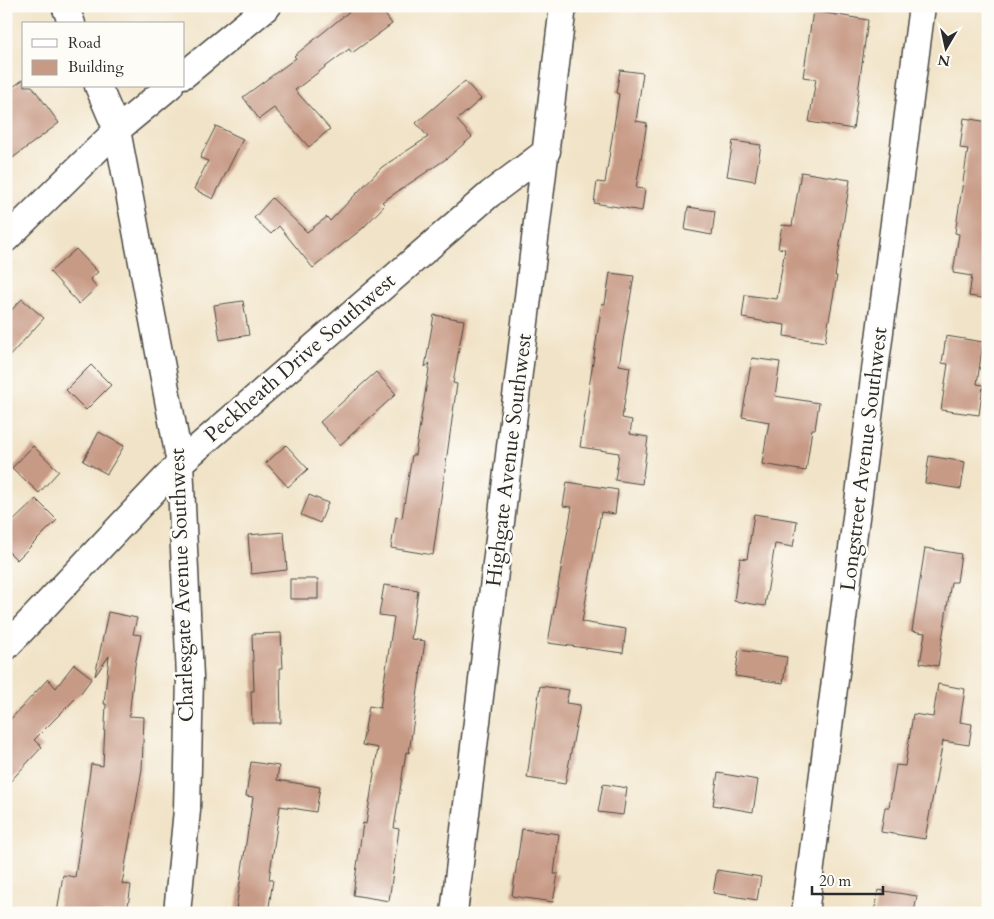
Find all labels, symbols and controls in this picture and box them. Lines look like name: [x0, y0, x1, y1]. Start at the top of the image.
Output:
legend: [22, 22, 185, 88]
north arrow: [922, 22, 972, 72]
text: Road: [68, 33, 101, 53]
text: N: [937, 50, 952, 71]
text: Building: [68, 57, 124, 77]
street label: Peckheath Drive Southwest: [198, 267, 402, 449]
street label: Longstreet Avenue Southwest: [833, 325, 895, 593]
street label: Highgate Avenue Southwest: [479, 331, 539, 588]
street label: Charlesgate Avenue Southwest: [163, 447, 201, 723]
scale bar: [812, 864, 883, 896]
text: 20 m: [819, 871, 851, 891]

